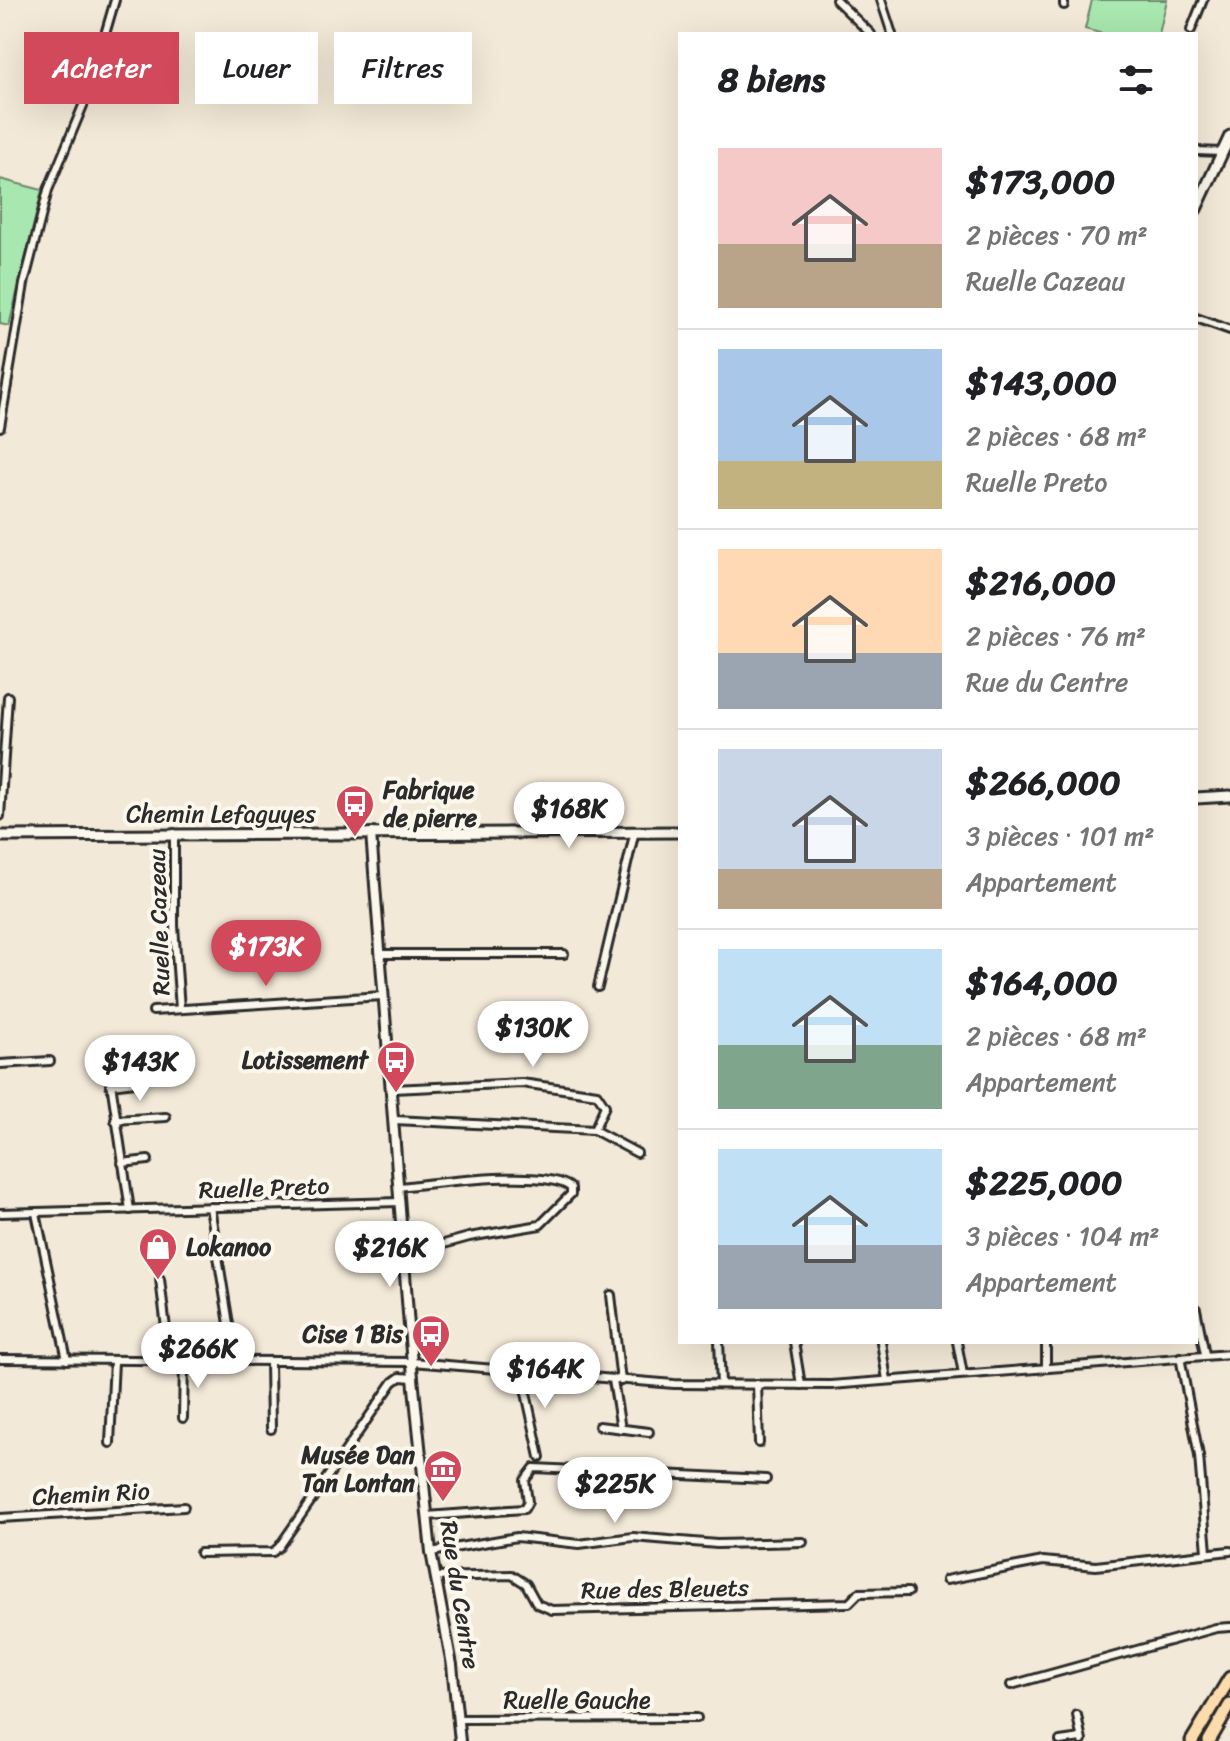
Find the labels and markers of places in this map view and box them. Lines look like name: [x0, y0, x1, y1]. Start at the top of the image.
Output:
place label: Fabrique de pierre: [382, 769, 478, 839]
pin: $168K: [513, 782, 625, 850]
bus stop icon: Fabrique de pierre: [334, 783, 376, 838]
pin: $173K: [210, 920, 322, 988]
pin: $130K: [477, 1001, 589, 1069]
pin: $143K: [84, 1035, 196, 1103]
place label: Lotissement: [242, 1039, 369, 1081]
bus stop icon: Lotissement: [375, 1039, 417, 1094]
pin: $216K: [334, 1221, 446, 1289]
shop icon: Lokanoo: [137, 1226, 179, 1281]
place label: Lokanoo: [186, 1226, 272, 1268]
place label: Cise 1 Bis: [301, 1313, 404, 1355]
bus stop icon: Cise 1 Bis: [410, 1313, 452, 1368]
pin: $266K: [142, 1322, 254, 1390]
pin: $164K: [489, 1342, 601, 1410]
place label: Musée Dan Tan Lontan: [300, 1434, 415, 1504]
museum icon: Musée Dan Tan Lontan: [422, 1448, 464, 1503]
pin: $225K: [559, 1457, 671, 1525]

